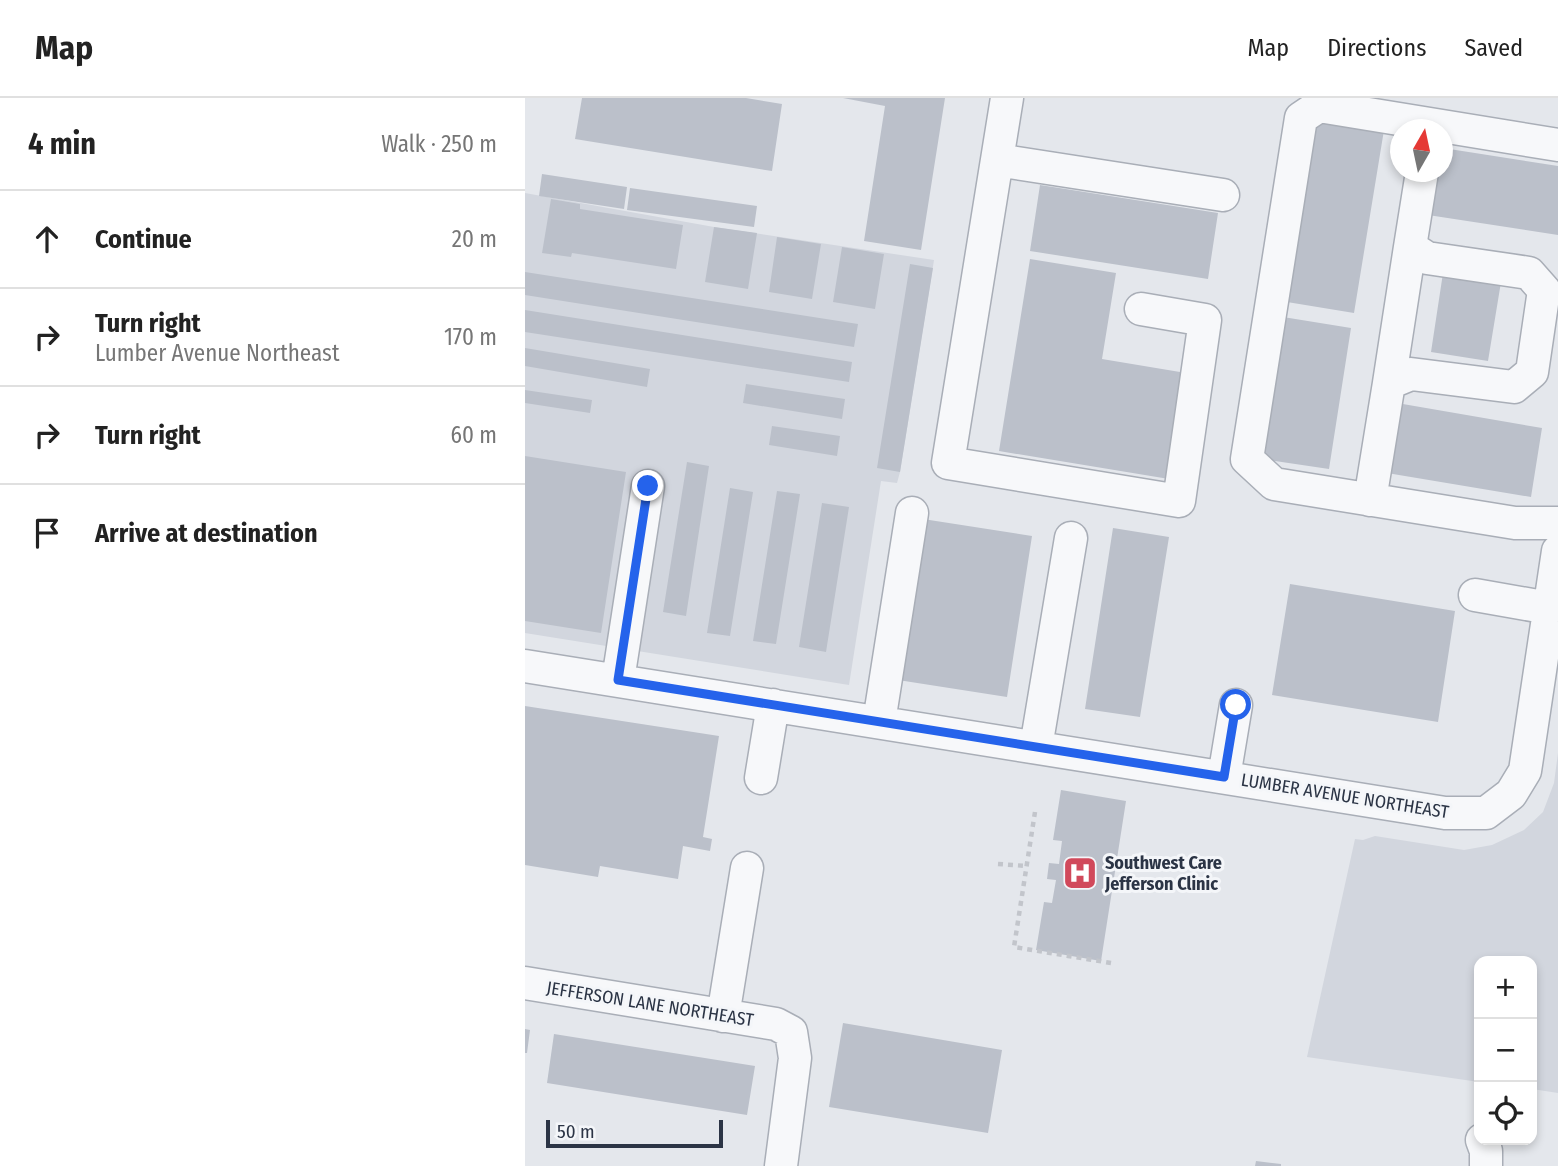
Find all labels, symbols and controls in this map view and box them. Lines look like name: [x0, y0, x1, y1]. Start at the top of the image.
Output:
text: Map: [35, 28, 93, 68]
text: Map: [1248, 34, 1289, 62]
text: Directions: [1327, 34, 1426, 62]
text: Saved: [1464, 34, 1523, 62]
north arrow: [1390, 119, 1453, 182]
text: 4 min: [28, 126, 96, 162]
text: Walk · 250 m: [381, 130, 497, 158]
icon: ahead: [28, 220, 66, 258]
text: Continue: [95, 224, 192, 255]
text: 20 m: [452, 225, 497, 253]
text: Turn right: [95, 308, 201, 339]
icon: right: [28, 318, 66, 356]
text: 170 m: [444, 323, 497, 351]
text: Lumber Avenue Northeast: [95, 339, 339, 367]
icon: right: [28, 416, 66, 454]
text: Turn right: [95, 420, 201, 451]
text: 60 m: [451, 421, 497, 449]
route end: [632, 470, 663, 501]
icon: arrive: [28, 514, 66, 552]
text: Arrive at destination: [95, 518, 318, 549]
route start: [1220, 689, 1251, 720]
street label: LUMBER AVENUE NORTHEAST: [1240, 769, 1451, 823]
place label: Southwest Care Jefferson Clinic: [1104, 852, 1222, 895]
hospital icon: Southwest Care Jefferson Clinic: [1061, 854, 1099, 892]
map controls: [1474, 956, 1537, 1145]
button: +: [1474, 956, 1537, 1019]
street label: JEFFERSON LANE NORTHEAST: [545, 977, 756, 1031]
button: −: [1474, 1019, 1537, 1082]
button: locate: [1474, 1082, 1537, 1145]
scale bar: [546, 1117, 723, 1149]
text: 50 m: [557, 1120, 595, 1143]

